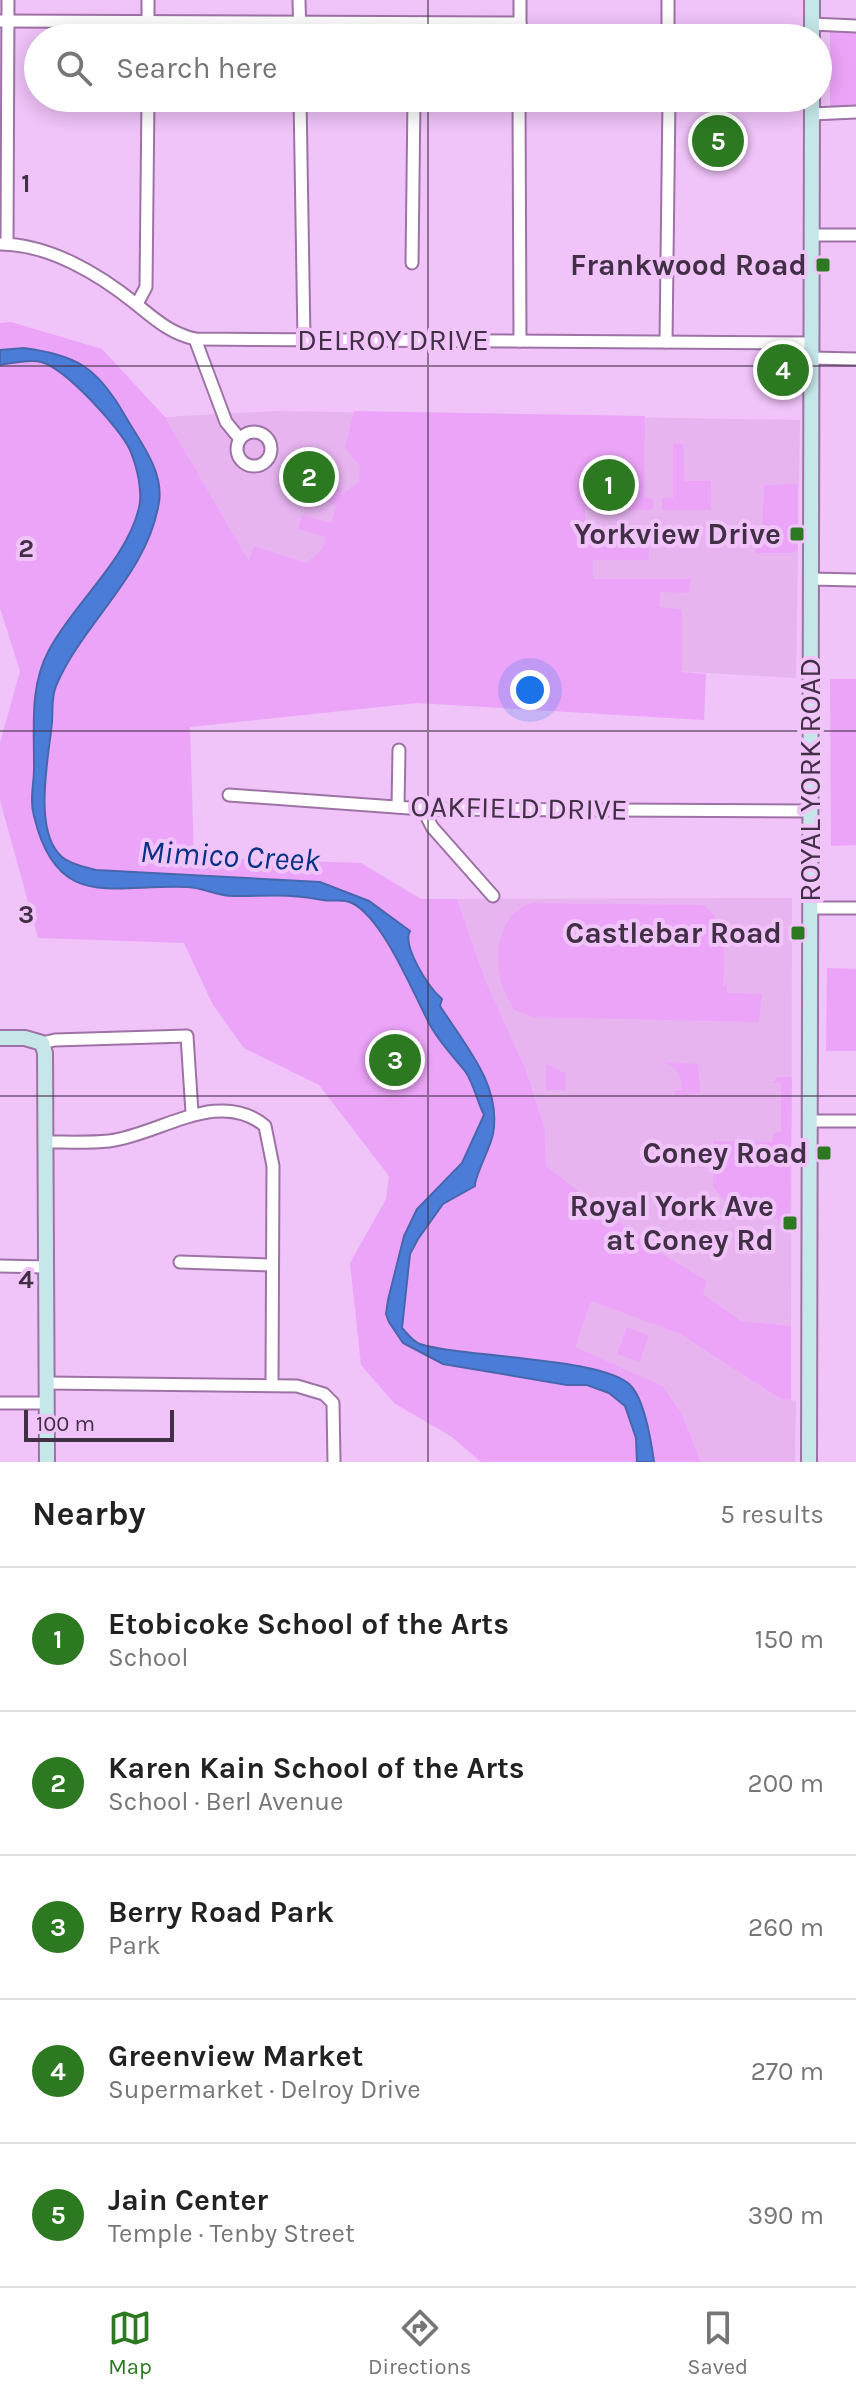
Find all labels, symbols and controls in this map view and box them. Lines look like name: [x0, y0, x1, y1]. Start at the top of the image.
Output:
search box: [24, 24, 832, 112]
icon: search: [52, 46, 96, 90]
text: Search here: [116, 50, 277, 86]
pin: 5: [692, 111, 744, 171]
text: 1: [21, 168, 31, 199]
place label: Frankwood Road: [570, 247, 807, 283]
marker: Frankwood Road: [814, 256, 832, 274]
street label: DELROY DRIVE: [297, 322, 489, 358]
pin: 4: [757, 340, 809, 400]
pin: 2: [283, 447, 335, 507]
pin: 1: [583, 455, 635, 515]
place label: Yorkview Drive: [574, 516, 781, 552]
marker: Yorkview Drive: [788, 525, 806, 543]
text: 2: [18, 533, 34, 564]
street label: ROYAL YORK ROAD: [792, 658, 828, 902]
your location: [510, 670, 550, 710]
street label: OAKFIELD DRIVE: [410, 788, 628, 828]
water label: Mimico Creek: [139, 833, 322, 879]
text: 3: [18, 899, 34, 930]
place label: Castlebar Road: [565, 915, 782, 951]
marker: Castlebar Road: [789, 924, 807, 942]
pin: 3: [369, 1030, 421, 1090]
place label: Coney Road: [642, 1135, 808, 1171]
marker: Coney Road: [815, 1144, 833, 1162]
place label: Royal York Ave at Coney Rd: [569, 1188, 774, 1258]
marker: Royal York Ave at Coney Rd: [781, 1214, 799, 1232]
text: 4: [18, 1264, 34, 1295]
scale bar: [24, 1406, 174, 1442]
text: 100 m: [36, 1411, 95, 1437]
text: Nearby: [32, 1494, 146, 1534]
text: 5 results: [720, 1499, 824, 1530]
text: Etobicoke School of the Arts: [108, 1606, 509, 1642]
text: 1: [53, 1624, 63, 1655]
text: 150 m: [755, 1624, 824, 1655]
text: School: [108, 1642, 189, 1673]
text: Karen Kain School of the Arts: [108, 1750, 525, 1786]
text: 2: [50, 1768, 66, 1799]
text: 200 m: [748, 1768, 824, 1799]
text: School · Berl Avenue: [108, 1786, 343, 1817]
text: Berry Road Park: [108, 1894, 334, 1930]
text: 3: [50, 1912, 66, 1943]
text: 260 m: [748, 1912, 824, 1943]
text: Park: [108, 1930, 161, 1961]
text: Greenview Market: [108, 2038, 363, 2074]
text: 4: [50, 2056, 66, 2087]
text: 270 m: [751, 2056, 824, 2087]
text: Supermarket · Delroy Drive: [108, 2074, 421, 2105]
text: Jain Center: [108, 2182, 268, 2218]
text: 5: [50, 2200, 66, 2231]
text: 390 m: [748, 2200, 824, 2231]
text: Temple · Tenby Street: [108, 2218, 355, 2249]
tab: Map: [108, 2306, 152, 2380]
tab: Directions: [368, 2306, 471, 2380]
tab: Saved: [687, 2306, 748, 2380]

